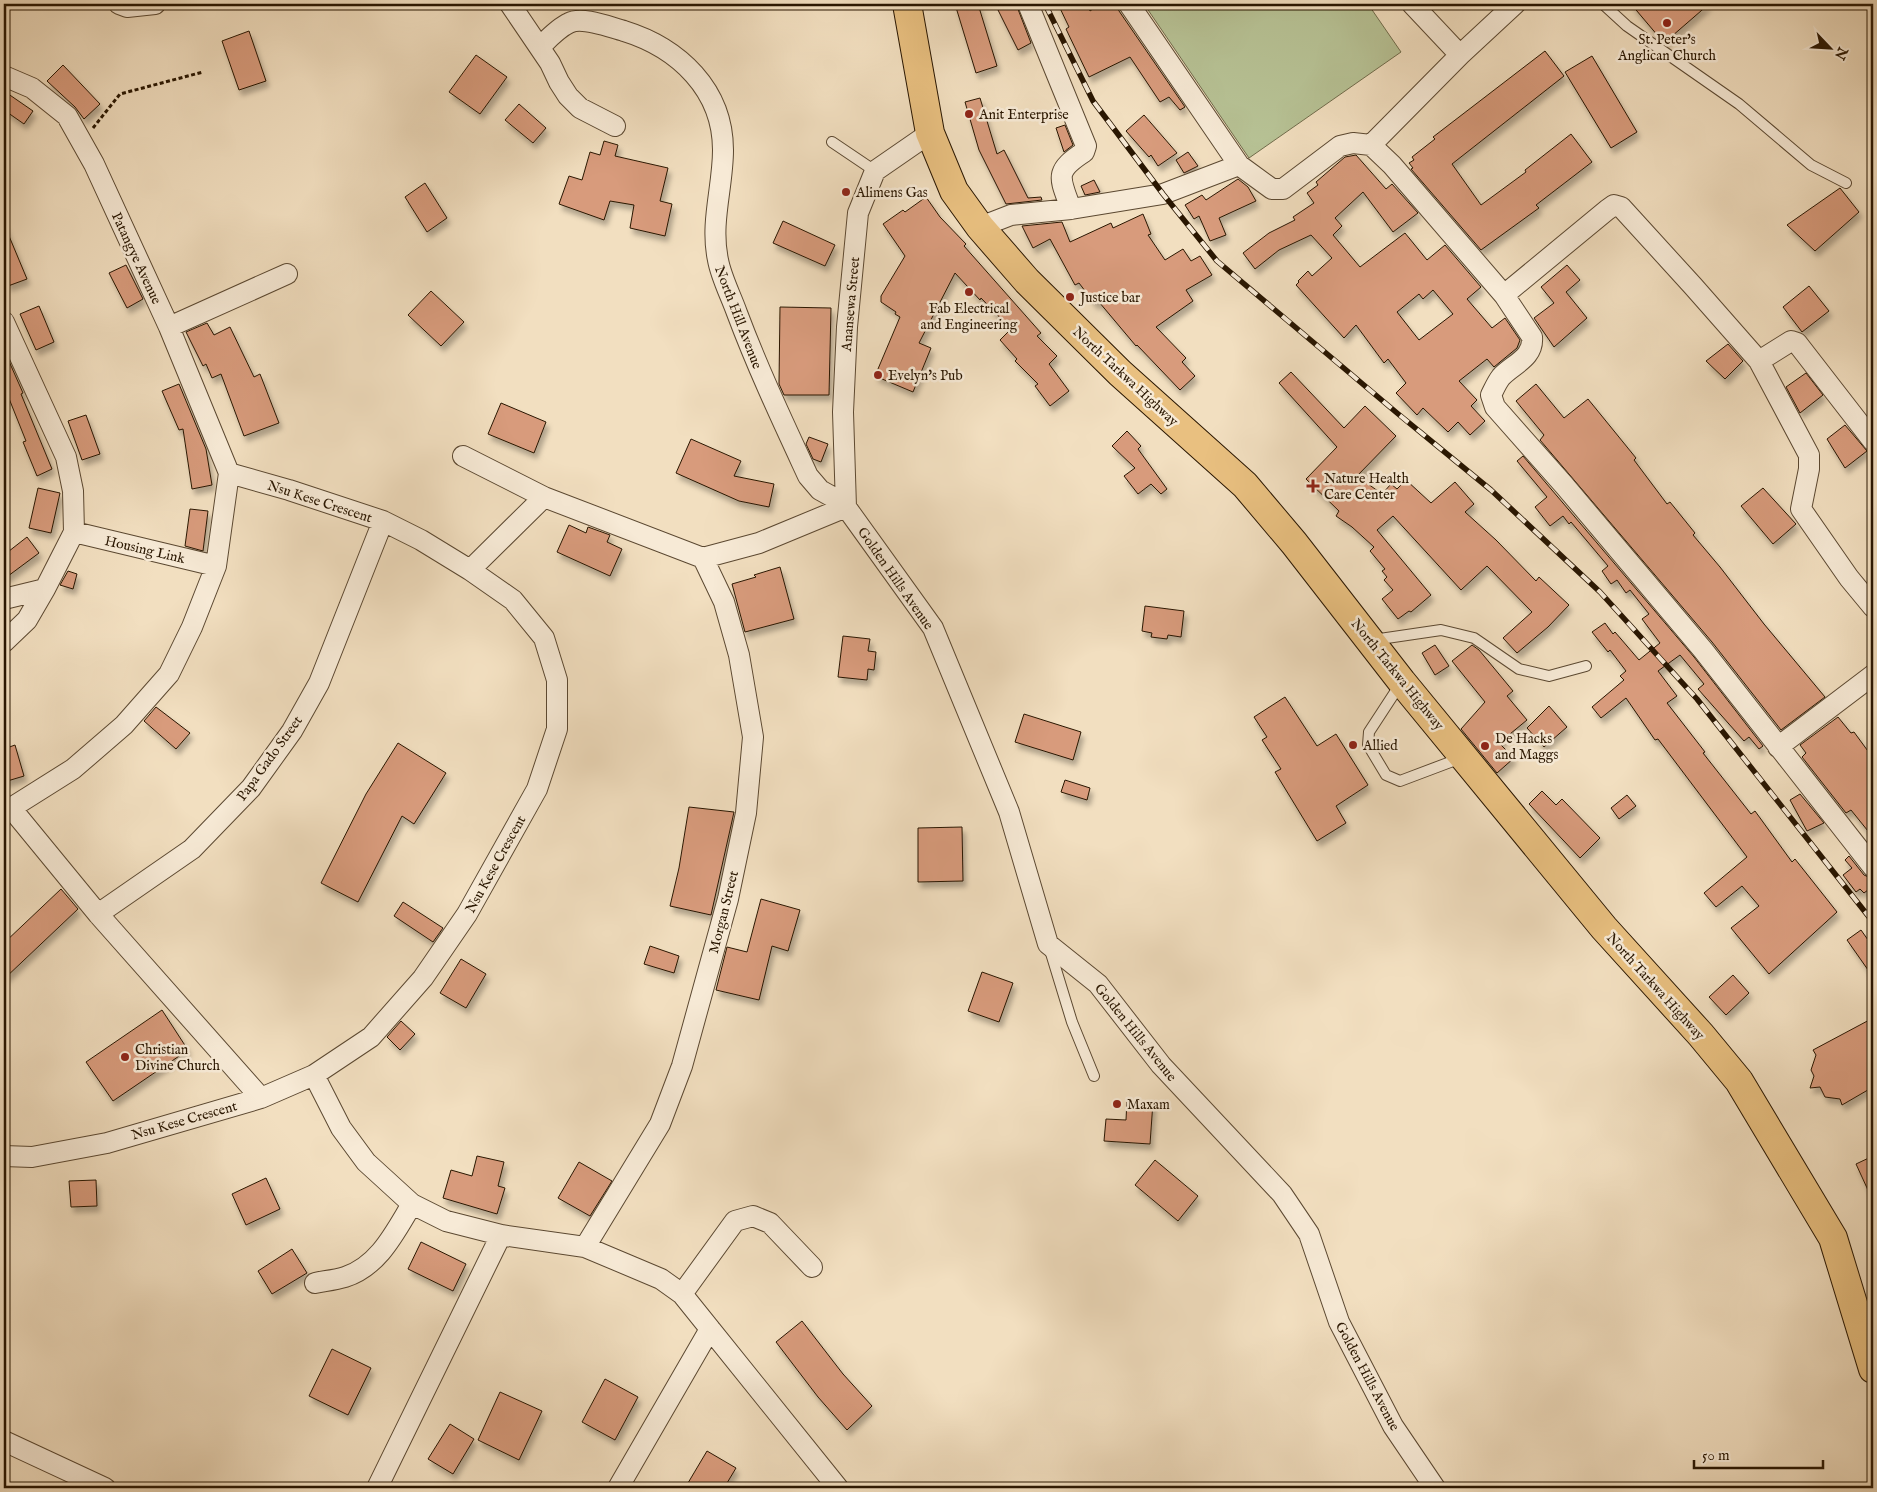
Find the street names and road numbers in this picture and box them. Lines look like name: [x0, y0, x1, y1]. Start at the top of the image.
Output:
street label: Patangye Avenue: [107, 210, 165, 308]
street label: Anansewa Street: [838, 256, 864, 353]
street label: North Hill Avenue: [710, 263, 766, 372]
street label: North Tarkwa Highway: [1069, 323, 1182, 431]
street label: Nsu Kese Crescent: [265, 477, 374, 527]
street label: Golden Hills Avenue: [853, 524, 938, 634]
street label: Housing Link: [103, 532, 187, 568]
street label: North Tarkwa Highway: [1347, 615, 1448, 734]
street label: Papa Gado Street: [233, 712, 307, 805]
street label: Nsu Kese Crescent: [462, 812, 530, 917]
street label: Morgan Street: [705, 869, 743, 955]
street label: North Tarkwa Highway: [1602, 929, 1708, 1044]
street label: Golden Hills Avenue: [1090, 980, 1181, 1086]
street label: Nsu Kese Crescent: [129, 1097, 239, 1145]
street label: Golden Hills Avenue: [1331, 1319, 1404, 1435]

